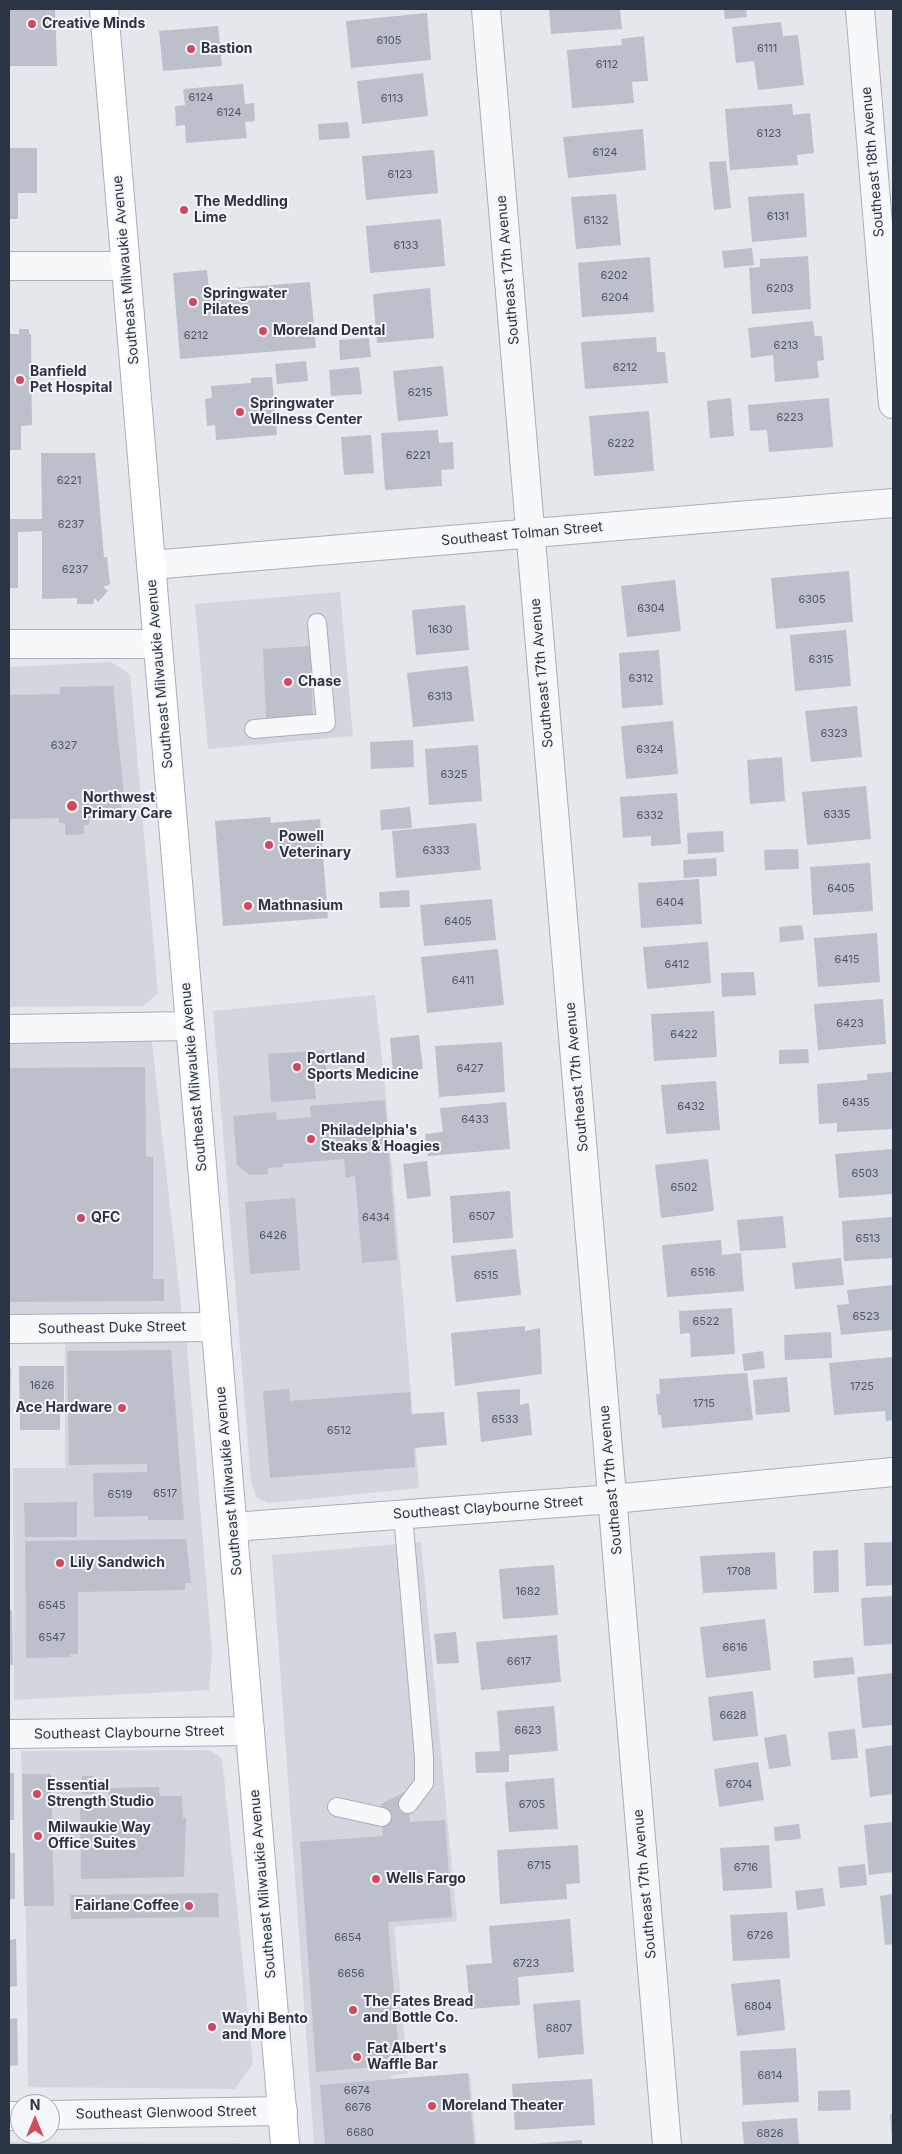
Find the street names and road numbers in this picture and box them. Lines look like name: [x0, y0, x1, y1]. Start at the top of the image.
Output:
street label: Southeast 18th Avenue: [858, 86, 888, 238]
street label: Southeast Milwaukie Avenue: [109, 175, 143, 365]
street label: Southeast 17th Avenue: [493, 194, 523, 346]
street label: Southeast Tolman Street: [441, 519, 603, 549]
street label: Southeast Milwaukie Avenue: [143, 579, 177, 769]
street label: Southeast 17th Avenue: [527, 597, 557, 749]
street label: Southeast Milwaukie Avenue: [177, 982, 211, 1172]
street label: Southeast 17th Avenue: [562, 1001, 592, 1153]
street label: Southeast Duke Street: [38, 1318, 186, 1338]
street label: Southeast Milwaukie Avenue: [212, 1386, 246, 1576]
street label: Southeast 17th Avenue: [596, 1404, 626, 1556]
street label: Southeast Claybourne Street: [392, 1493, 584, 1523]
street label: Southeast Claybourne Street: [34, 1723, 224, 1743]
street label: Southeast Milwaukie Avenue: [246, 1789, 280, 1979]
street label: Southeast 17th Avenue: [630, 1808, 660, 1960]
street label: Southeast Glenwood Street: [75, 2103, 257, 2123]

